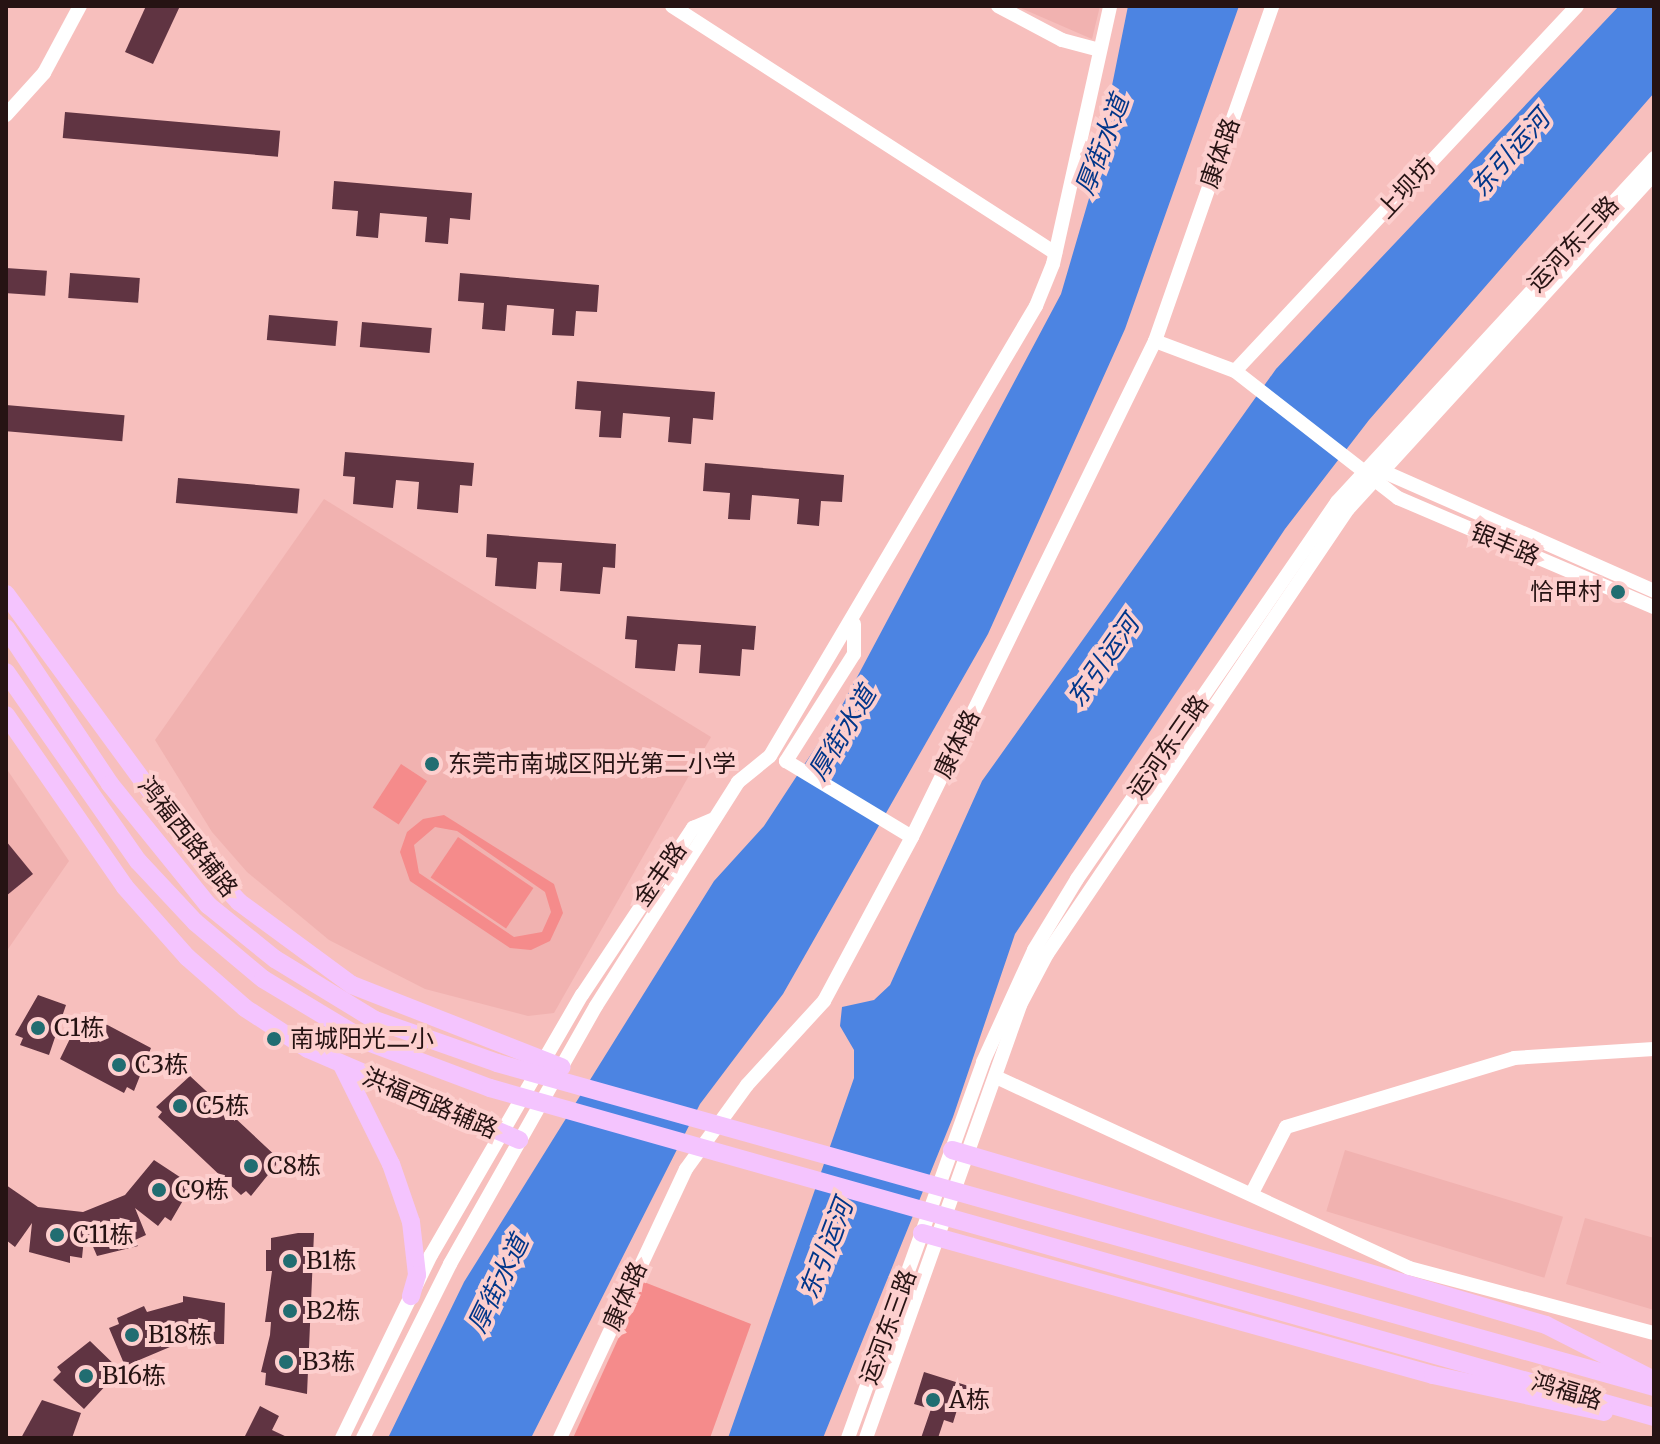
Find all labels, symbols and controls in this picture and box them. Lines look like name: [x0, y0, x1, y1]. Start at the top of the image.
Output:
water label: 厚街水道: [1069, 91, 1135, 199]
water label: 东引运河: [1464, 104, 1556, 202]
street label: 康体路: [1195, 114, 1245, 192]
street label: 上坝坊: [1371, 152, 1441, 224]
street label: 运河东三路: [1522, 190, 1624, 298]
street label: 银丰路: [1466, 517, 1544, 571]
place label: 恰甲村: [1530, 578, 1602, 606]
marker: 恰甲村: [1609, 583, 1627, 601]
water label: 东引运河: [1060, 609, 1146, 713]
water label: 厚街水道: [802, 680, 882, 786]
street label: 运河东三路: [1122, 690, 1214, 804]
street label: 康体路: [928, 705, 986, 783]
place label: 东莞市南城区阳光第二小学: [448, 750, 736, 778]
marker: 东莞市南城区阳光第二小学: [423, 755, 441, 773]
street label: 鸿福西路辅路: [132, 771, 244, 903]
street label: 金丰路: [628, 836, 692, 912]
place label: C1栋: [54, 1014, 105, 1042]
marker: C1栋: [29, 1019, 47, 1037]
place label: 南城阳光二小: [290, 1025, 434, 1053]
marker: 南城阳光二小: [265, 1030, 283, 1048]
place label: C3栋: [135, 1051, 188, 1079]
marker: C3栋: [110, 1056, 128, 1074]
street label: 洪福西路辅路: [358, 1062, 502, 1144]
place label: C5栋: [196, 1092, 249, 1120]
marker: C5栋: [171, 1097, 189, 1115]
place label: C8栋: [267, 1152, 321, 1180]
marker: C8栋: [242, 1157, 260, 1175]
place label: C9栋: [175, 1176, 229, 1204]
marker: C9栋: [150, 1181, 168, 1199]
water label: 东引运河: [793, 1195, 859, 1303]
place label: C11栋: [73, 1221, 134, 1249]
marker: C11栋: [48, 1226, 66, 1244]
water label: 厚街水道: [461, 1230, 535, 1338]
place label: B1栋: [306, 1247, 356, 1275]
marker: B1栋: [281, 1252, 299, 1270]
street label: 康体路: [597, 1257, 653, 1335]
street label: 运河东三路: [854, 1266, 922, 1388]
place label: B2栋: [306, 1297, 360, 1325]
marker: B2栋: [281, 1302, 299, 1320]
place label: B18栋: [148, 1321, 212, 1349]
marker: B18栋: [123, 1326, 141, 1344]
place label: B3栋: [302, 1348, 355, 1376]
marker: B3栋: [277, 1353, 295, 1371]
place label: B16栋: [102, 1362, 166, 1390]
marker: B16栋: [77, 1367, 95, 1385]
street label: 鸿福路: [1528, 1367, 1606, 1415]
place label: A栋: [949, 1386, 990, 1414]
marker: A栋: [924, 1391, 942, 1409]

